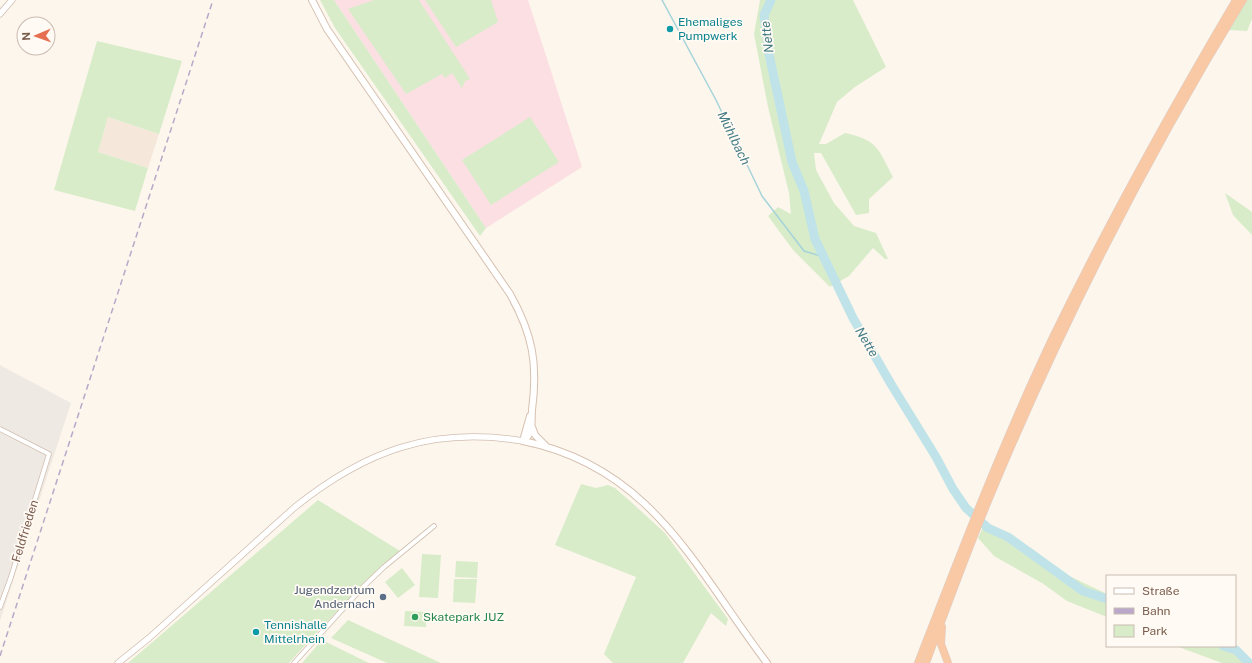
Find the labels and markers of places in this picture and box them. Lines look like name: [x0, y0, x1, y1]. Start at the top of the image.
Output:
place label: Ehemaliges Pumpwerk: [678, 15, 743, 43]
marker: Ehemaliges Pumpwerk: [665, 24, 675, 34]
place label: Jugendzentum Andernach: [294, 583, 375, 611]
marker: Jugendzentum Andernach: [378, 592, 388, 602]
place label: Skatepark JUZ: [423, 610, 504, 624]
marker: Skatepark JUZ: [410, 612, 420, 622]
place label: Tennishalle Mittelrhein: [264, 618, 327, 646]
marker: Tennishalle Mittelrhein: [251, 627, 261, 637]

